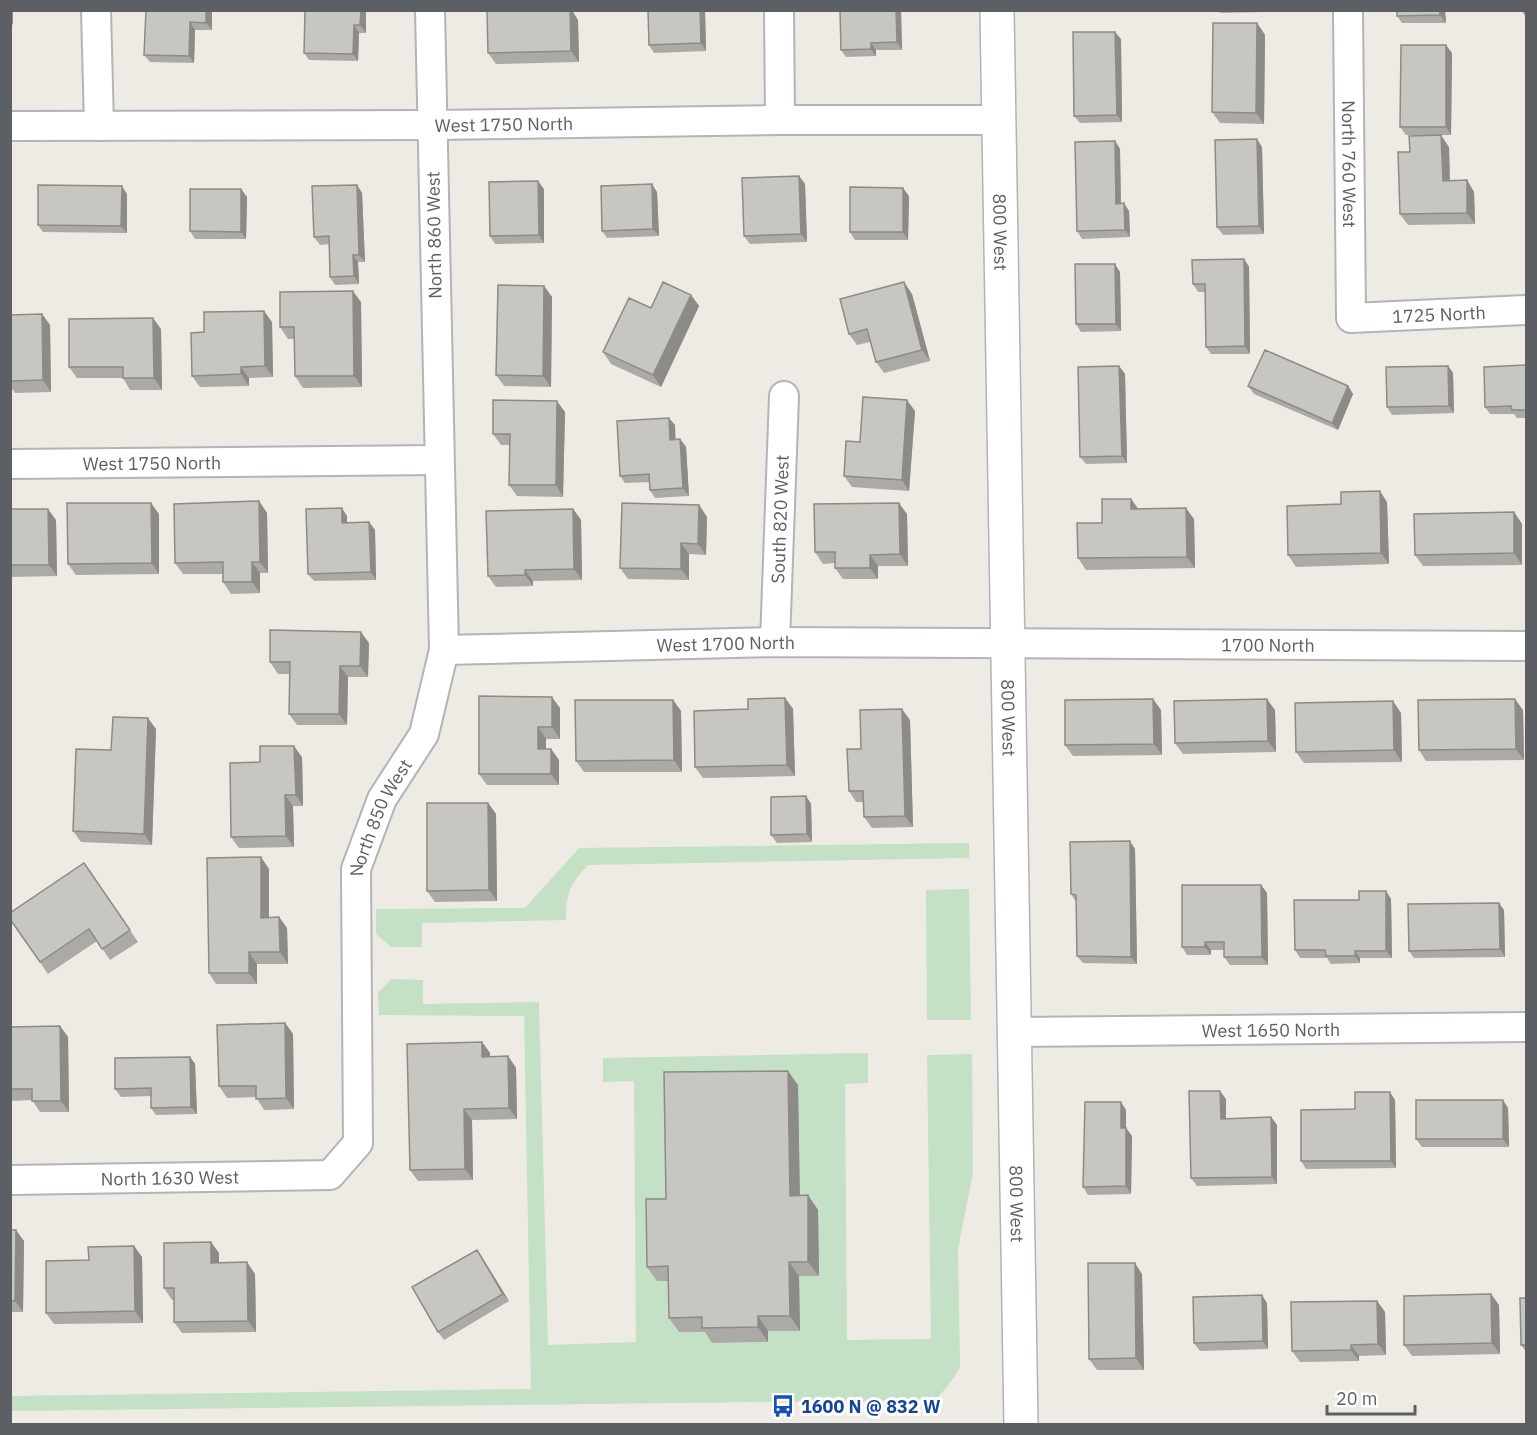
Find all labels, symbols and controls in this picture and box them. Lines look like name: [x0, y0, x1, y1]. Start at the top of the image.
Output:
street label: North 760 West: [1337, 100, 1362, 228]
street label: West 1750 North: [435, 111, 573, 136]
street label: North 860 West: [421, 171, 447, 299]
street label: 800 West: [989, 193, 1013, 271]
street label: 1725 North: [1392, 300, 1486, 328]
street label: West 1750 North: [83, 451, 221, 475]
street label: South 820 West: [766, 454, 793, 584]
street label: West 1700 North: [656, 630, 795, 656]
street label: 1700 North: [1221, 633, 1315, 656]
street label: 800 West: [997, 679, 1021, 757]
street label: North 850 West: [344, 754, 416, 876]
street label: West 1650 North: [1202, 1017, 1340, 1042]
street label: North 1630 West: [101, 1165, 239, 1190]
street label: 800 West: [1005, 1165, 1029, 1243]
scale bar: [1327, 1378, 1416, 1416]
text: 20 m: [1336, 1387, 1378, 1410]
bus stop icon: 1600 N @ 832 W: [770, 1393, 796, 1419]
place label: 1600 N @ 832 W: [801, 1395, 940, 1418]

